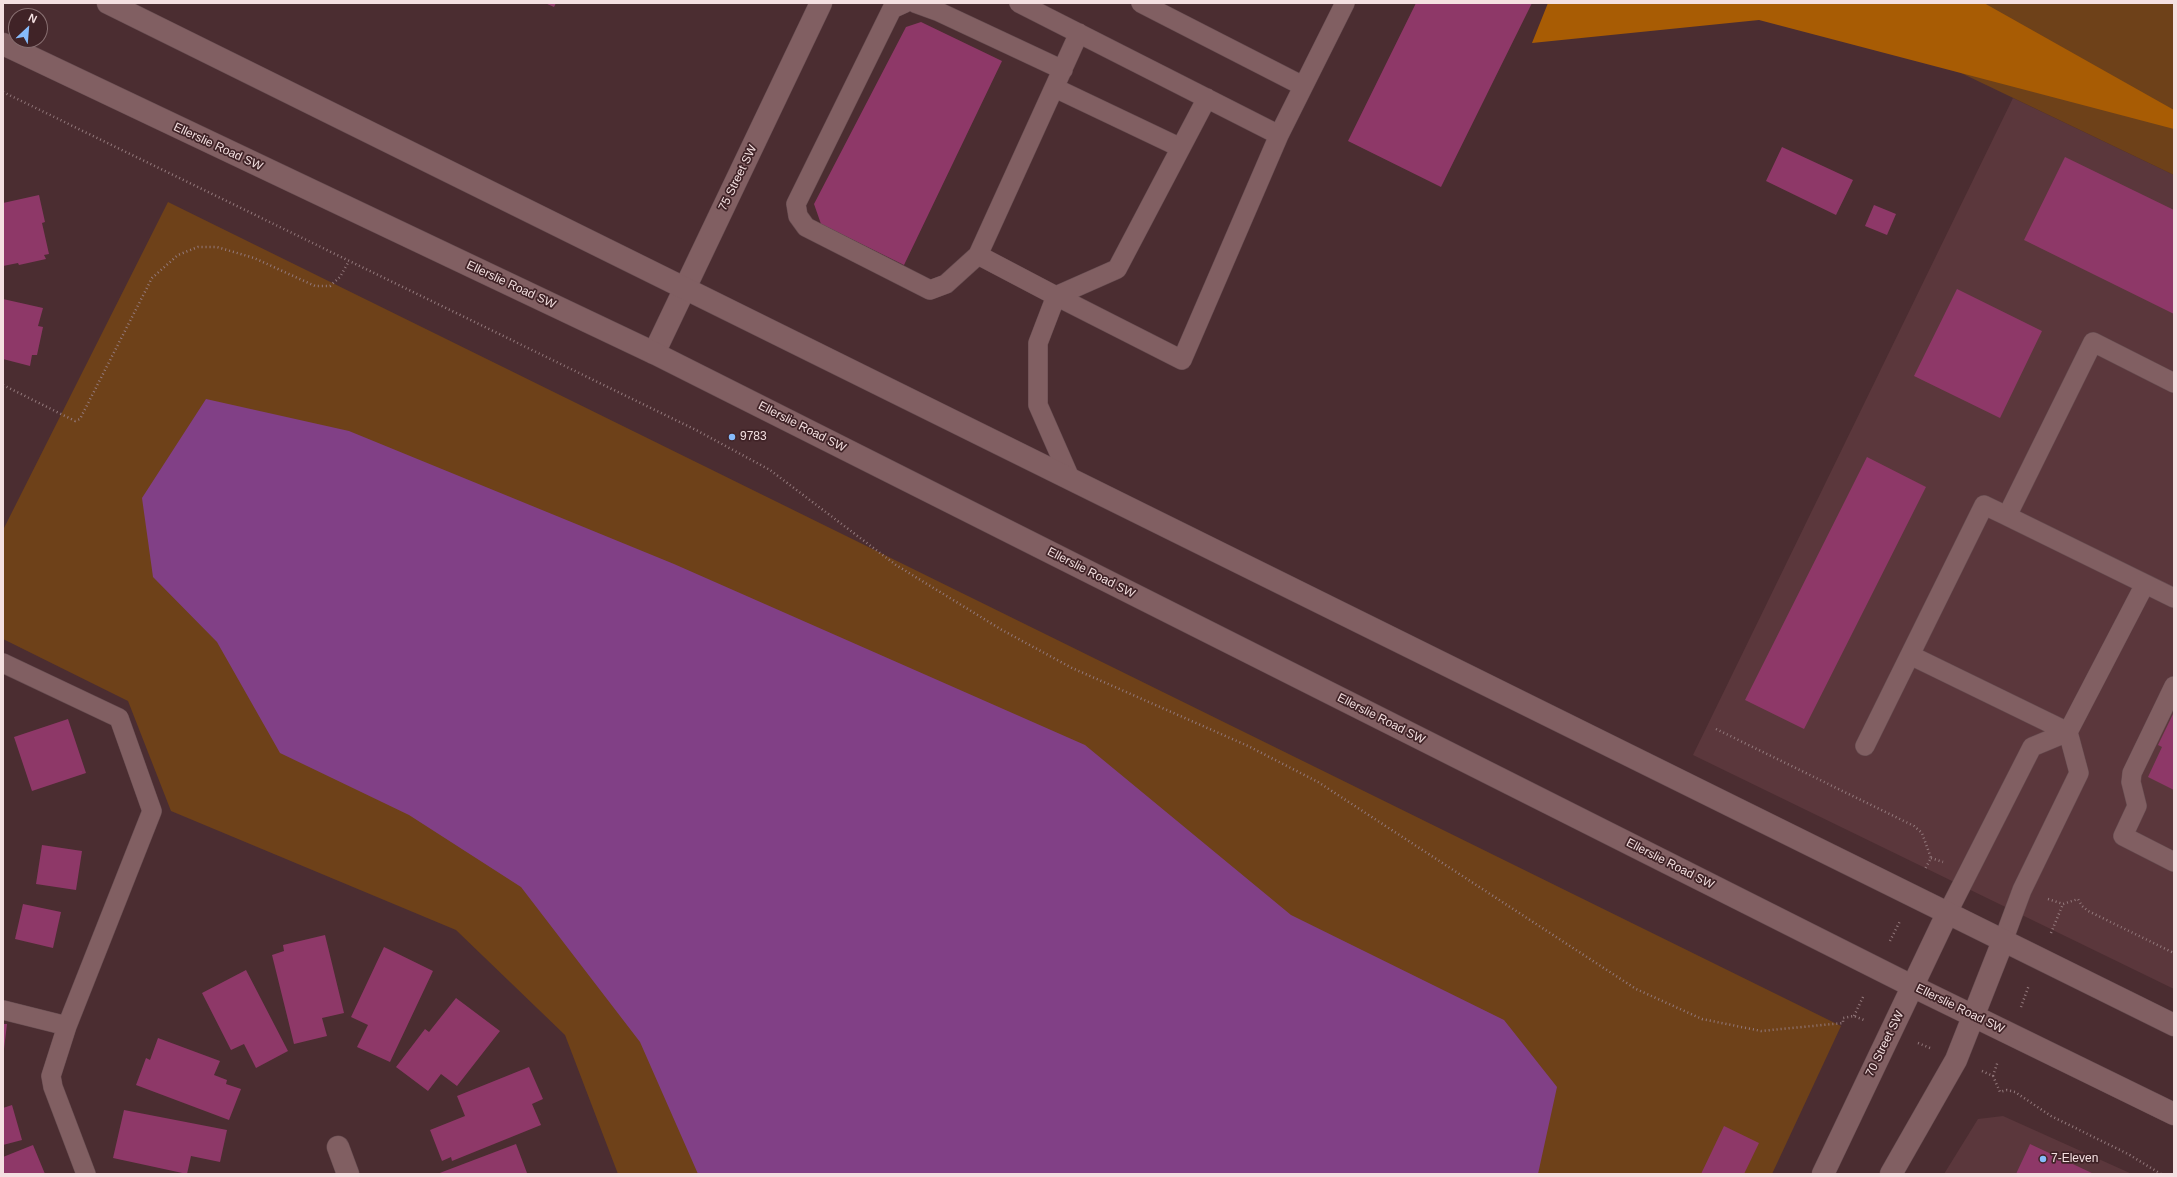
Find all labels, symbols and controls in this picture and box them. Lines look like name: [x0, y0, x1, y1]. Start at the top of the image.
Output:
north arrow: [8, 8, 48, 48]
text: N: [27, 11, 39, 25]
street label: Ellerslie Road SW: [171, 120, 265, 174]
street label: 75 Street SW: [716, 143, 760, 213]
street label: Ellerslie Road SW: [464, 258, 558, 312]
street label: Ellerslie Road SW: [756, 399, 848, 455]
place label: 9783: [740, 430, 767, 444]
marker: 9783: [727, 432, 737, 442]
street label: Ellerslie Road SW: [1045, 545, 1137, 601]
street label: Ellerslie Road SW: [1335, 691, 1427, 747]
street label: Ellerslie Road SW: [1624, 836, 1716, 892]
street label: Ellerslie Road SW: [1913, 981, 2007, 1037]
street label: 70 Street SW: [1863, 1009, 1907, 1079]
place label: 7-Eleven: [2051, 1152, 2098, 1166]
marker: 7-Eleven: [2038, 1154, 2048, 1164]

